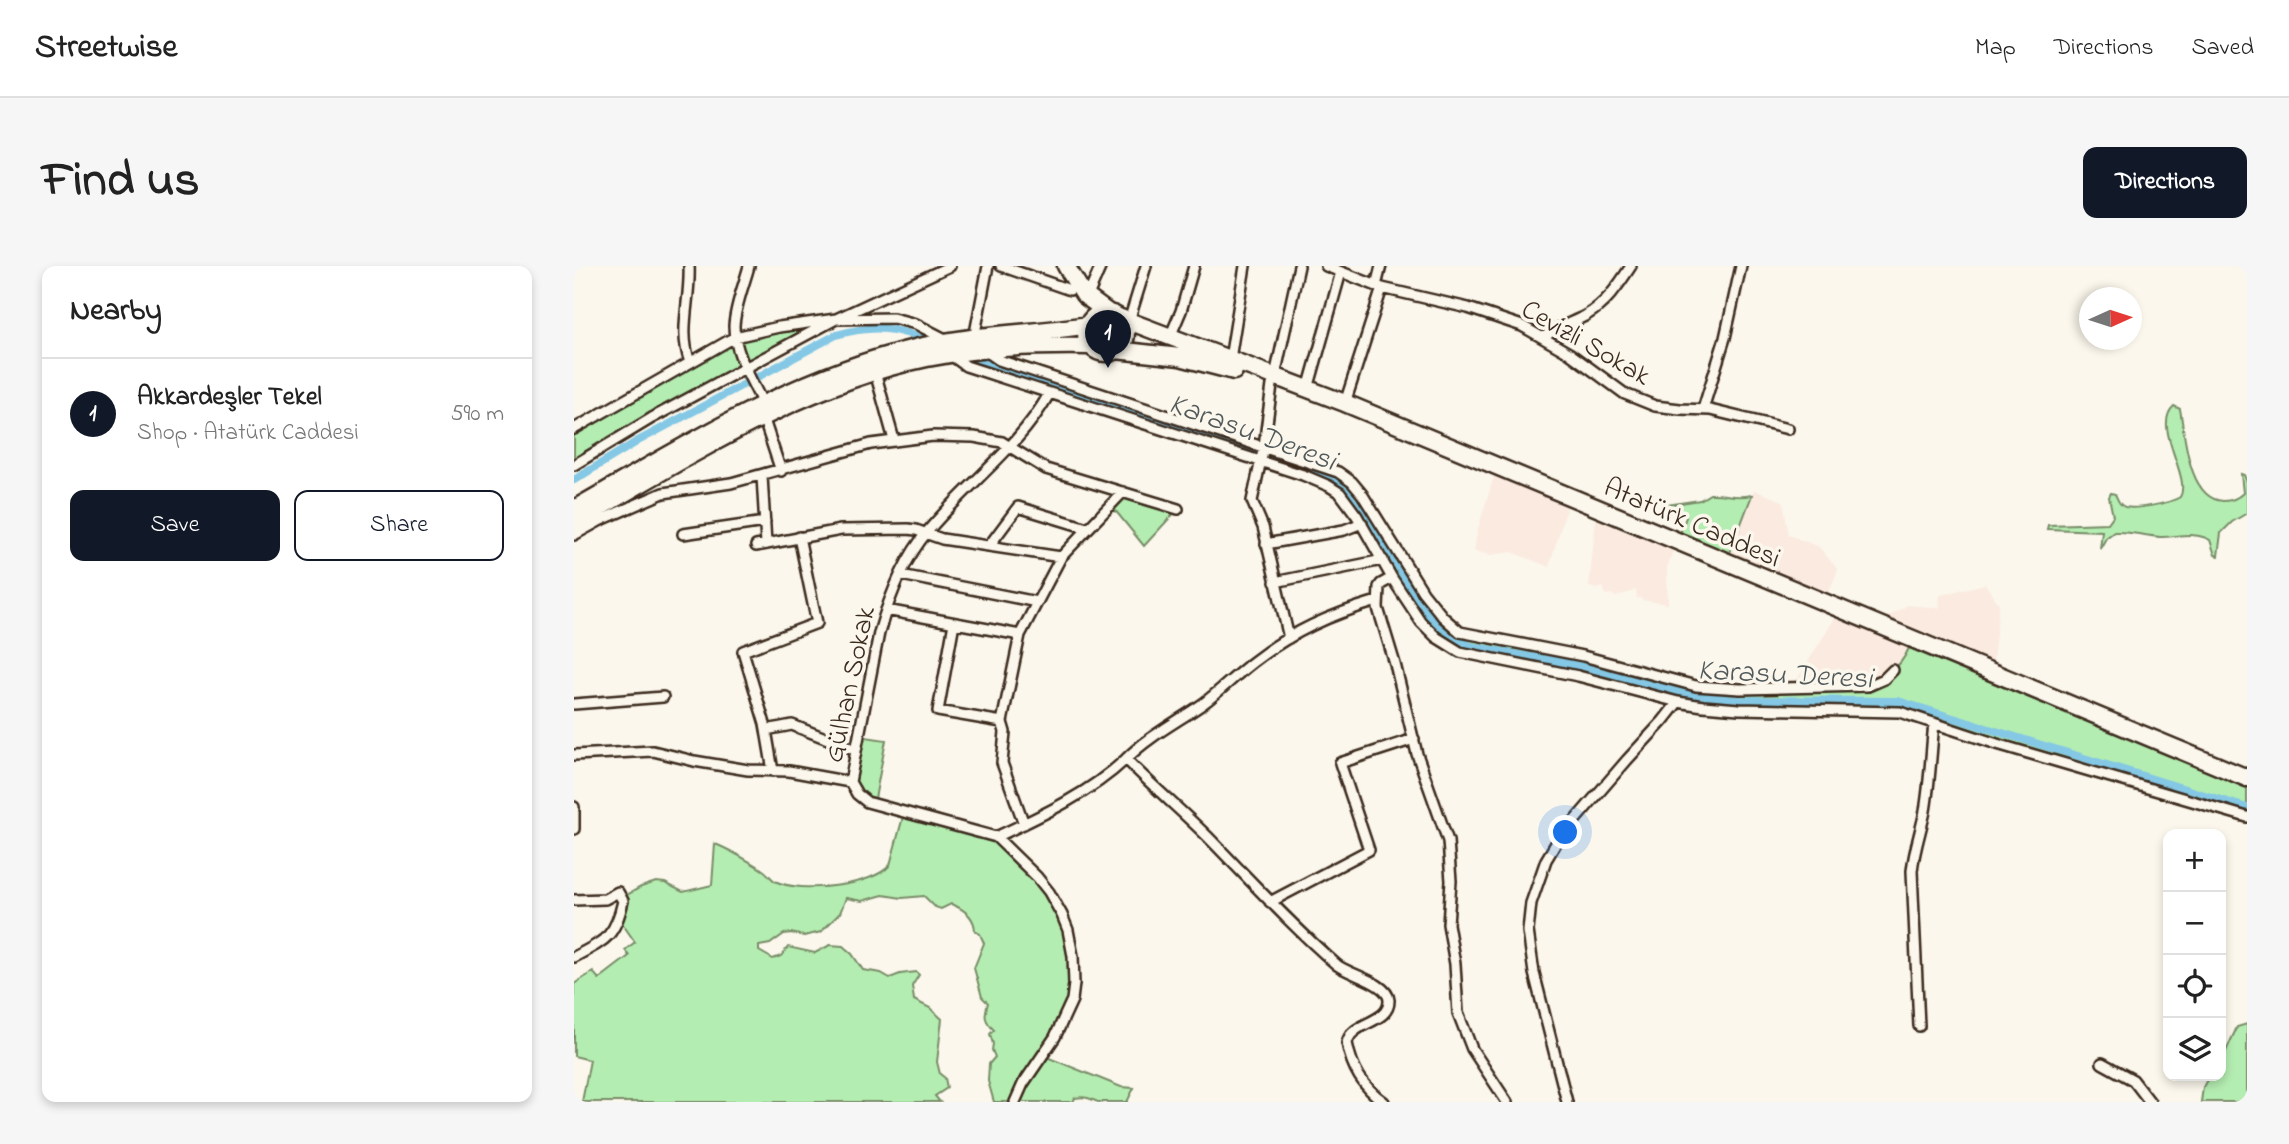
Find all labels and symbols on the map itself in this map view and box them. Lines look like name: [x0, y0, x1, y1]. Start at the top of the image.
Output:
north arrow: [2079, 287, 2142, 350]
street label: Cevizli Sokak: [1513, 290, 1658, 398]
pin: 1: [1085, 310, 1131, 368]
water label: Karasu Deresi: [1162, 383, 1344, 485]
street label: Atatürk Caddesi: [1597, 468, 1787, 580]
street label: Gülhan Sokak: [815, 602, 888, 767]
water label: Karasu Deresi: [1696, 649, 1876, 703]
your location: [1548, 815, 1582, 849]

